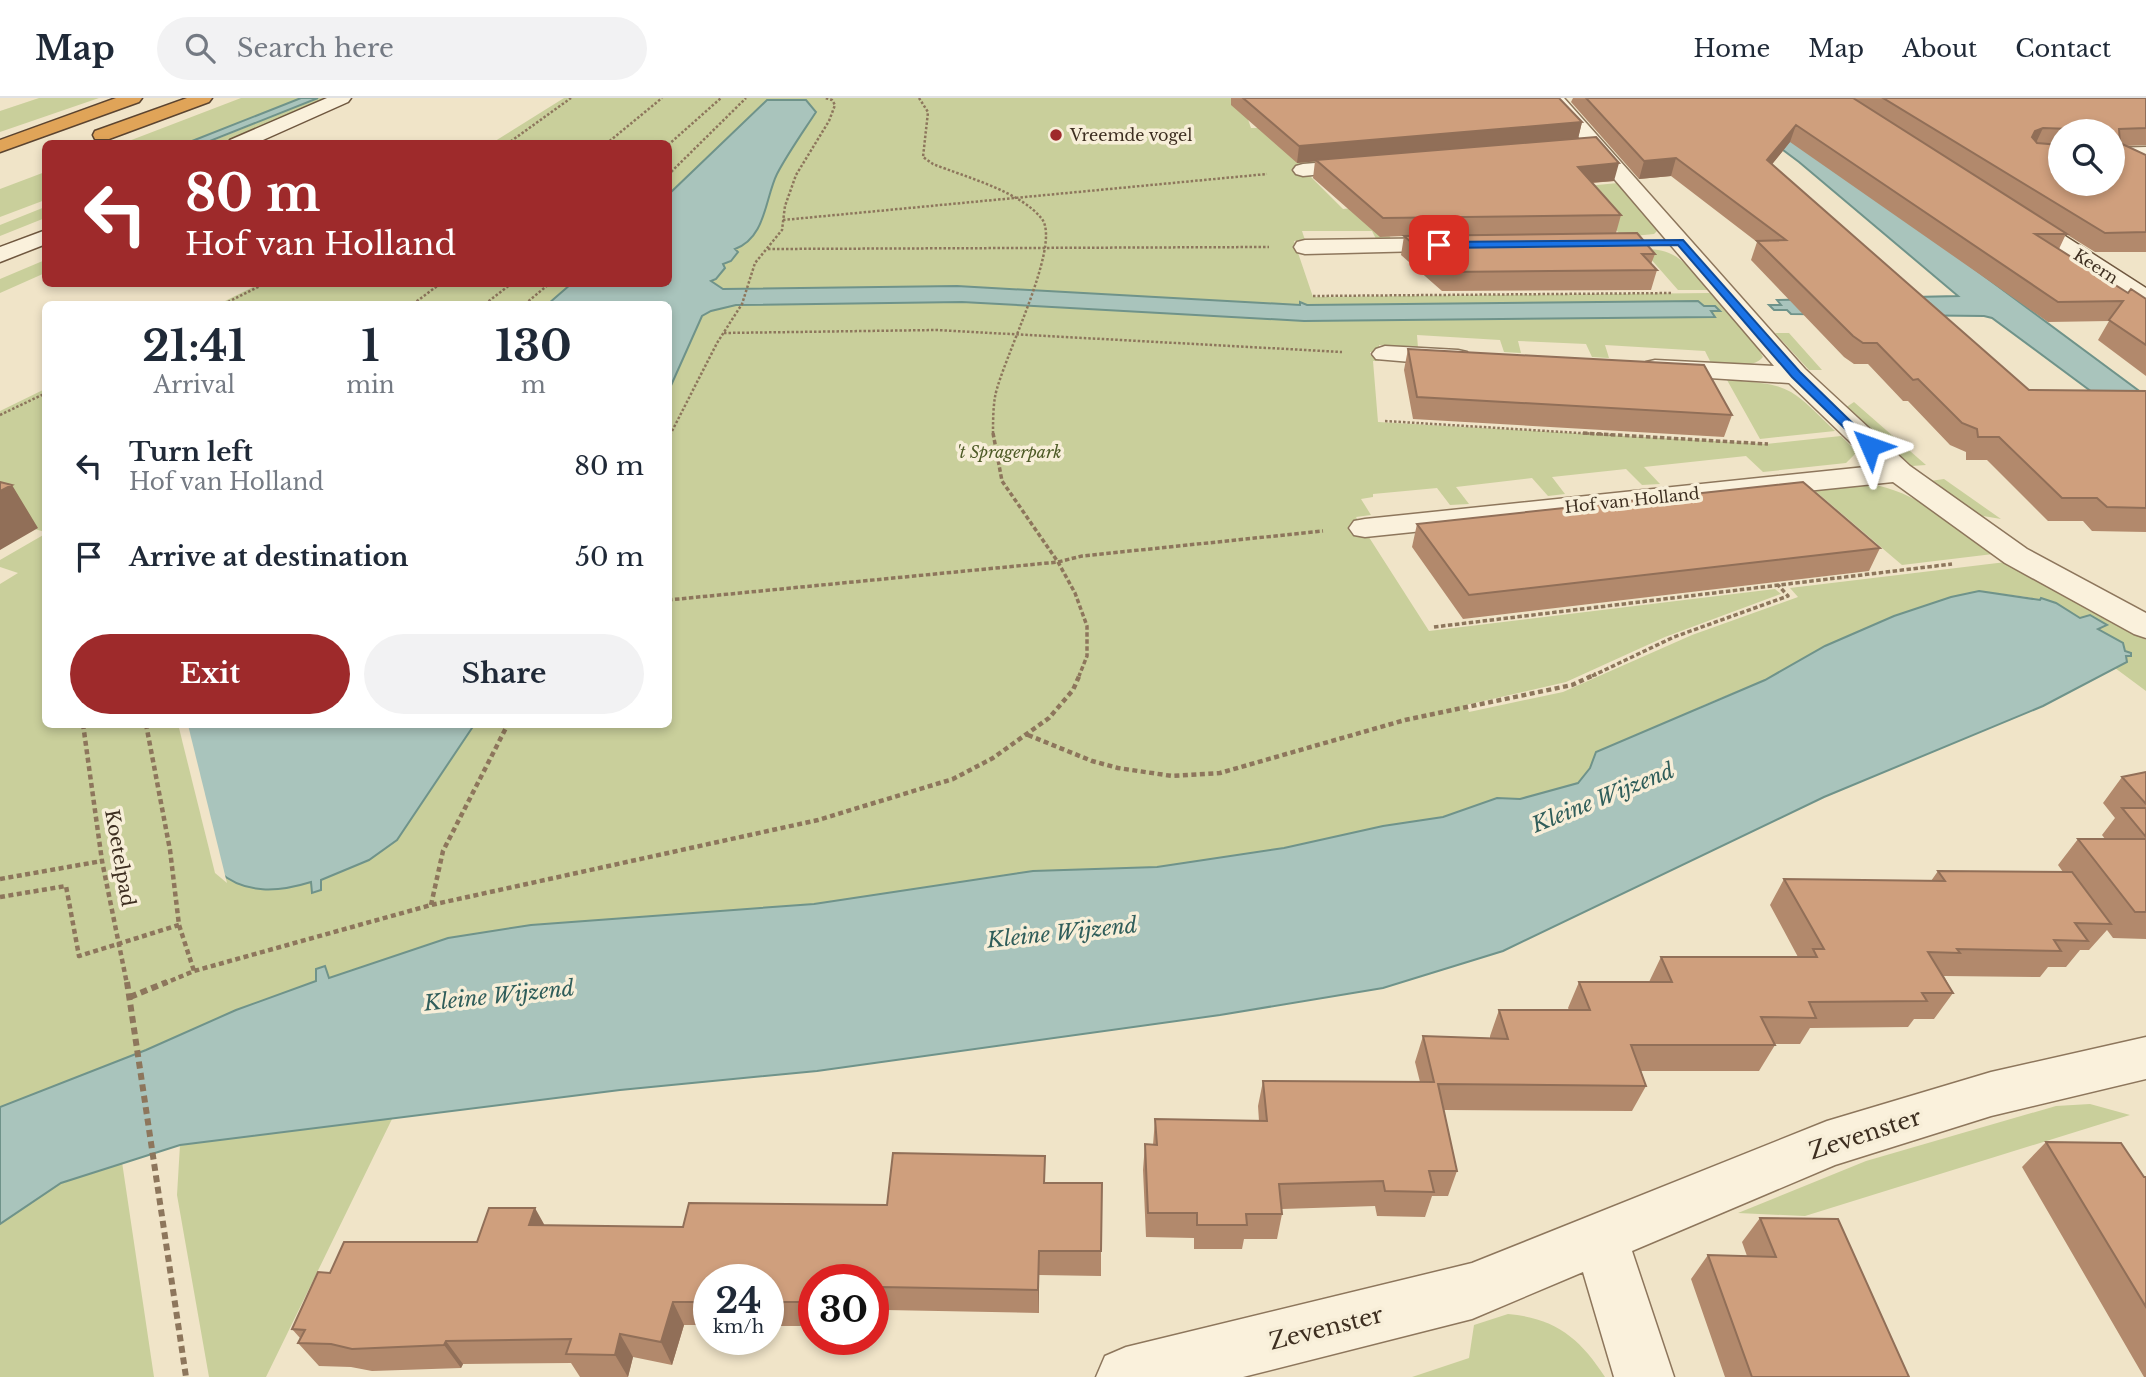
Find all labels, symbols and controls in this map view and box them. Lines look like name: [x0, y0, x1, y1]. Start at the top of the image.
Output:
search box: [157, 17, 647, 80]
text: Map: [35, 28, 115, 69]
icon: search: [181, 29, 219, 67]
text: Search here: [237, 32, 394, 64]
text: Home: [1694, 34, 1770, 63]
text: Map: [1808, 34, 1864, 63]
text: About: [1902, 34, 1977, 63]
text: Contact: [2015, 34, 2111, 63]
map controls: [2048, 119, 2125, 196]
button: search: [2048, 119, 2125, 196]
place label: Vreemde vogel: [1069, 125, 1192, 145]
marker: Vreemde vogel: [1048, 127, 1064, 143]
text: 80 m: [185, 163, 320, 224]
icon: left: [70, 168, 161, 259]
pin: [1409, 215, 1469, 275]
text: Hof van Holland: [185, 224, 456, 264]
icon: arrive: [1420, 226, 1458, 264]
street label: Keern: [2070, 244, 2122, 288]
text: 21:41: [142, 320, 246, 372]
text: 1: [361, 320, 380, 372]
text: 130: [495, 320, 572, 372]
text: Arrival: [153, 371, 235, 399]
text: min: [346, 371, 395, 399]
text: m: [521, 371, 546, 399]
position arrow: [1833, 409, 1907, 483]
text: Turn left: [129, 436, 253, 468]
park label: 't Spragerpark: [957, 442, 1061, 462]
icon: left: [70, 447, 108, 485]
text: 80 m: [574, 450, 644, 482]
text: Hof van Holland: [129, 468, 324, 496]
street label: Hof van Holland: [1564, 483, 1701, 517]
icon: arrive: [70, 538, 108, 576]
text: Arrive at destination: [129, 541, 409, 573]
text: 50 m: [575, 541, 644, 573]
button: Exit: [70, 634, 350, 714]
button: Share: [364, 634, 644, 714]
water label: Kleine Wijzend: [1527, 757, 1678, 839]
street label: Koetelpad: [100, 808, 140, 908]
water label: Kleine Wijzend: [985, 912, 1139, 954]
water label: Kleine Wijzend: [422, 975, 576, 1017]
street label: Zevenster: [1805, 1103, 1925, 1165]
speed limit sign: 30: [798, 1264, 889, 1355]
text: 24: [715, 1279, 762, 1322]
street label: Zevenster: [1266, 1300, 1386, 1356]
text: km/h: [713, 1316, 764, 1338]

